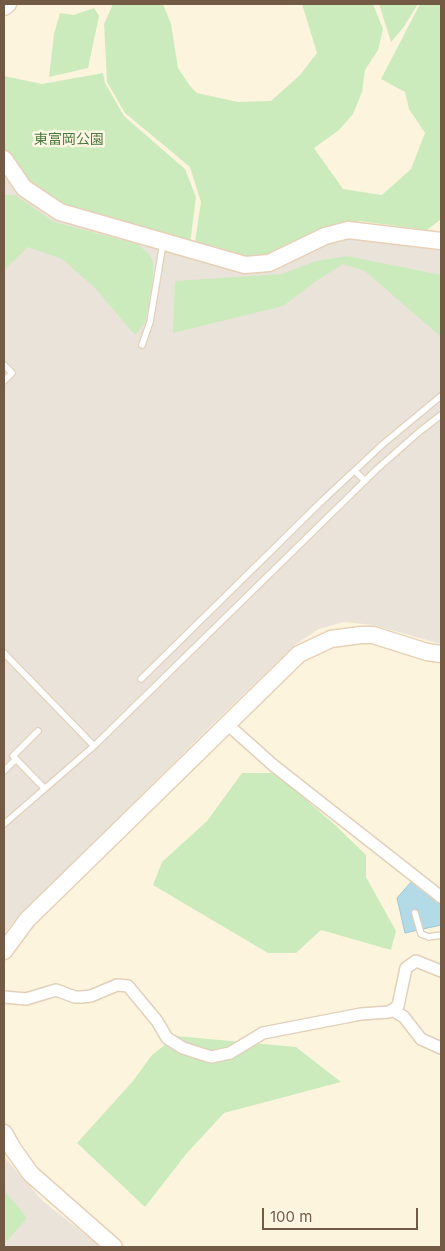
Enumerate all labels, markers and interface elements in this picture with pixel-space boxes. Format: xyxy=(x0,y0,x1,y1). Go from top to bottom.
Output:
park label: 東富岡公園 xyxy=(34,132,104,148)
scale bar xyxy=(265,1198,421,1230)
text: 100 m xyxy=(270,1207,312,1226)

